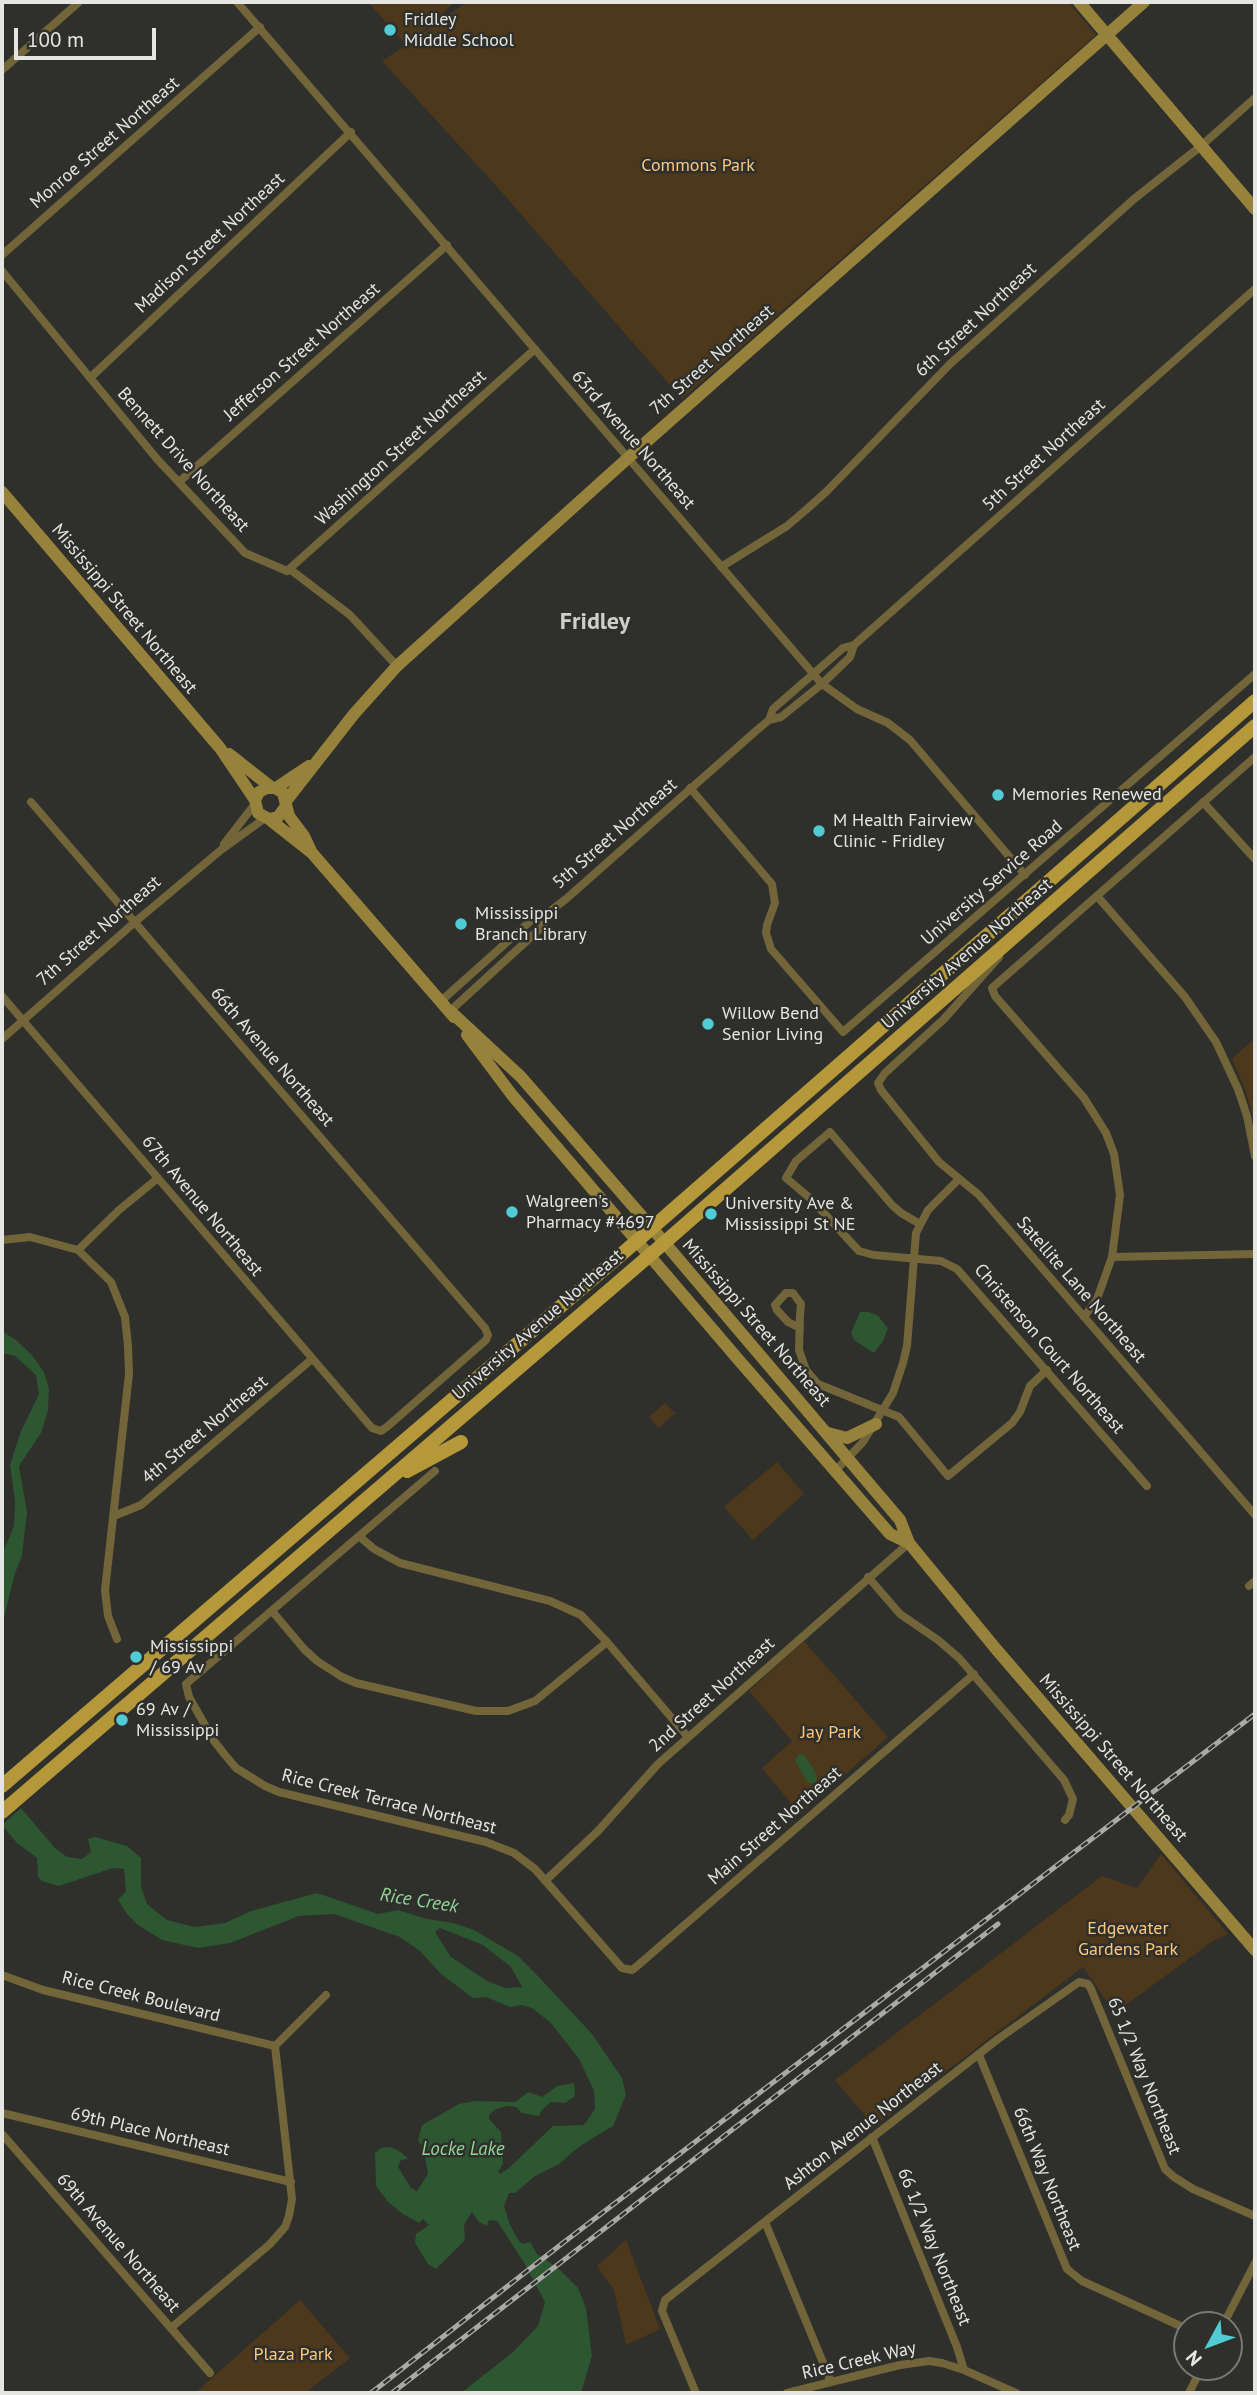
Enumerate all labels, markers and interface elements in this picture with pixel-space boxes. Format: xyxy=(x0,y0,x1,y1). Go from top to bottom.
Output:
place label: Fridley Middle School xyxy=(404,9,514,52)
scale bar xyxy=(18,14,159,58)
marker: Fridley Middle School xyxy=(382,22,398,38)
text: 100 m xyxy=(27,26,84,53)
street label: Monroe Street Northeast xyxy=(26,72,184,214)
park label: Commons Park xyxy=(641,155,755,177)
street label: Madison Street Northeast xyxy=(131,168,289,318)
street label: 6th Street Northeast xyxy=(911,258,1041,382)
street label: Jefferson Street Northeast xyxy=(220,278,384,426)
street label: 7th Street Northeast xyxy=(646,300,778,420)
street label: Washington Street Northeast xyxy=(311,366,491,530)
street label: 63rd Avenue Northeast xyxy=(567,366,699,514)
street label: Bennett Drive Northeast xyxy=(112,383,254,537)
street label: 5th Street Northeast xyxy=(978,394,1110,516)
street label: Mississippi Street Northeast xyxy=(47,520,201,698)
district label: Fridley xyxy=(560,608,630,636)
street label: 5th Street Northeast xyxy=(548,774,682,894)
place label: Memories Renewed xyxy=(1012,784,1162,806)
marker: Memories Renewed xyxy=(990,787,1006,803)
place label: M Health Fairview Clinic - Fridley xyxy=(833,810,973,852)
street label: University Service Road xyxy=(917,816,1067,950)
marker: M Health Fairview Clinic - Fridley xyxy=(811,823,827,839)
street label: 7th Street Northeast xyxy=(33,871,165,991)
street label: University Avenue Northeast xyxy=(877,874,1057,1034)
place label: Mississippi Branch Library xyxy=(475,903,587,946)
marker: Mississippi Branch Library xyxy=(453,916,469,932)
street label: 66th Avenue Northeast xyxy=(206,983,338,1131)
place label: Willow Bend Senior Living xyxy=(722,1003,823,1046)
marker: Willow Bend Senior Living xyxy=(700,1016,716,1032)
street label: 67th Avenue Northeast xyxy=(137,1131,267,1281)
place label: Walgreen's Pharmacy #4697 xyxy=(526,1191,655,1234)
place label: University Ave & Mississippi St NE xyxy=(725,1193,855,1236)
marker: Walgreen's Pharmacy #4697 xyxy=(504,1204,520,1220)
marker: University Ave & Mississippi St NE xyxy=(703,1206,719,1222)
street label: Satellite Lane Northeast xyxy=(1012,1213,1150,1367)
street label: Mississippi Street Northeast xyxy=(677,1235,835,1411)
street label: University Avenue Northeast xyxy=(448,1245,628,1405)
street label: Christenson Court Northeast xyxy=(969,1260,1129,1438)
street label: 4th Street Northeast xyxy=(138,1371,272,1489)
street label: 2nd Street Northeast xyxy=(645,1633,779,1757)
place label: Mississippi / 69 Av xyxy=(150,1636,233,1678)
marker: Mississippi / 69 Av xyxy=(128,1649,144,1665)
street label: Mississippi Street Northeast xyxy=(1034,1670,1192,1846)
place label: 69 Av / Mississippi xyxy=(136,1699,219,1742)
marker: 69 Av / Mississippi xyxy=(114,1712,130,1728)
park label: Jay Park xyxy=(801,1722,861,1744)
street label: Main Street Northeast xyxy=(704,1762,846,1890)
street label: Rice Creek Terrace Northeast xyxy=(279,1765,499,1839)
water label: Rice Creek xyxy=(378,1884,460,1918)
park label: Edgewater Gardens Park xyxy=(1078,1918,1178,1960)
street label: Rice Creek Boulevard xyxy=(60,1967,222,2027)
street label: 65 1/2 Way Northeast xyxy=(1103,1994,1185,2158)
street label: Ashton Avenue Northeast xyxy=(779,2057,947,2195)
street label: 69th Place Northeast xyxy=(68,2103,232,2161)
street label: 66th Way Northeast xyxy=(1008,2104,1086,2254)
water label: Locke Lake xyxy=(422,2139,504,2161)
street label: 66 1/2 Way Northeast xyxy=(893,2165,975,2329)
street label: 69th Avenue Northeast xyxy=(52,2169,184,2317)
north arrow xyxy=(1173,2311,1243,2381)
street label: Rice Creek Way xyxy=(800,2337,918,2385)
park label: Plaza Park xyxy=(253,2344,333,2366)
text: N xyxy=(1181,2346,1207,2371)

